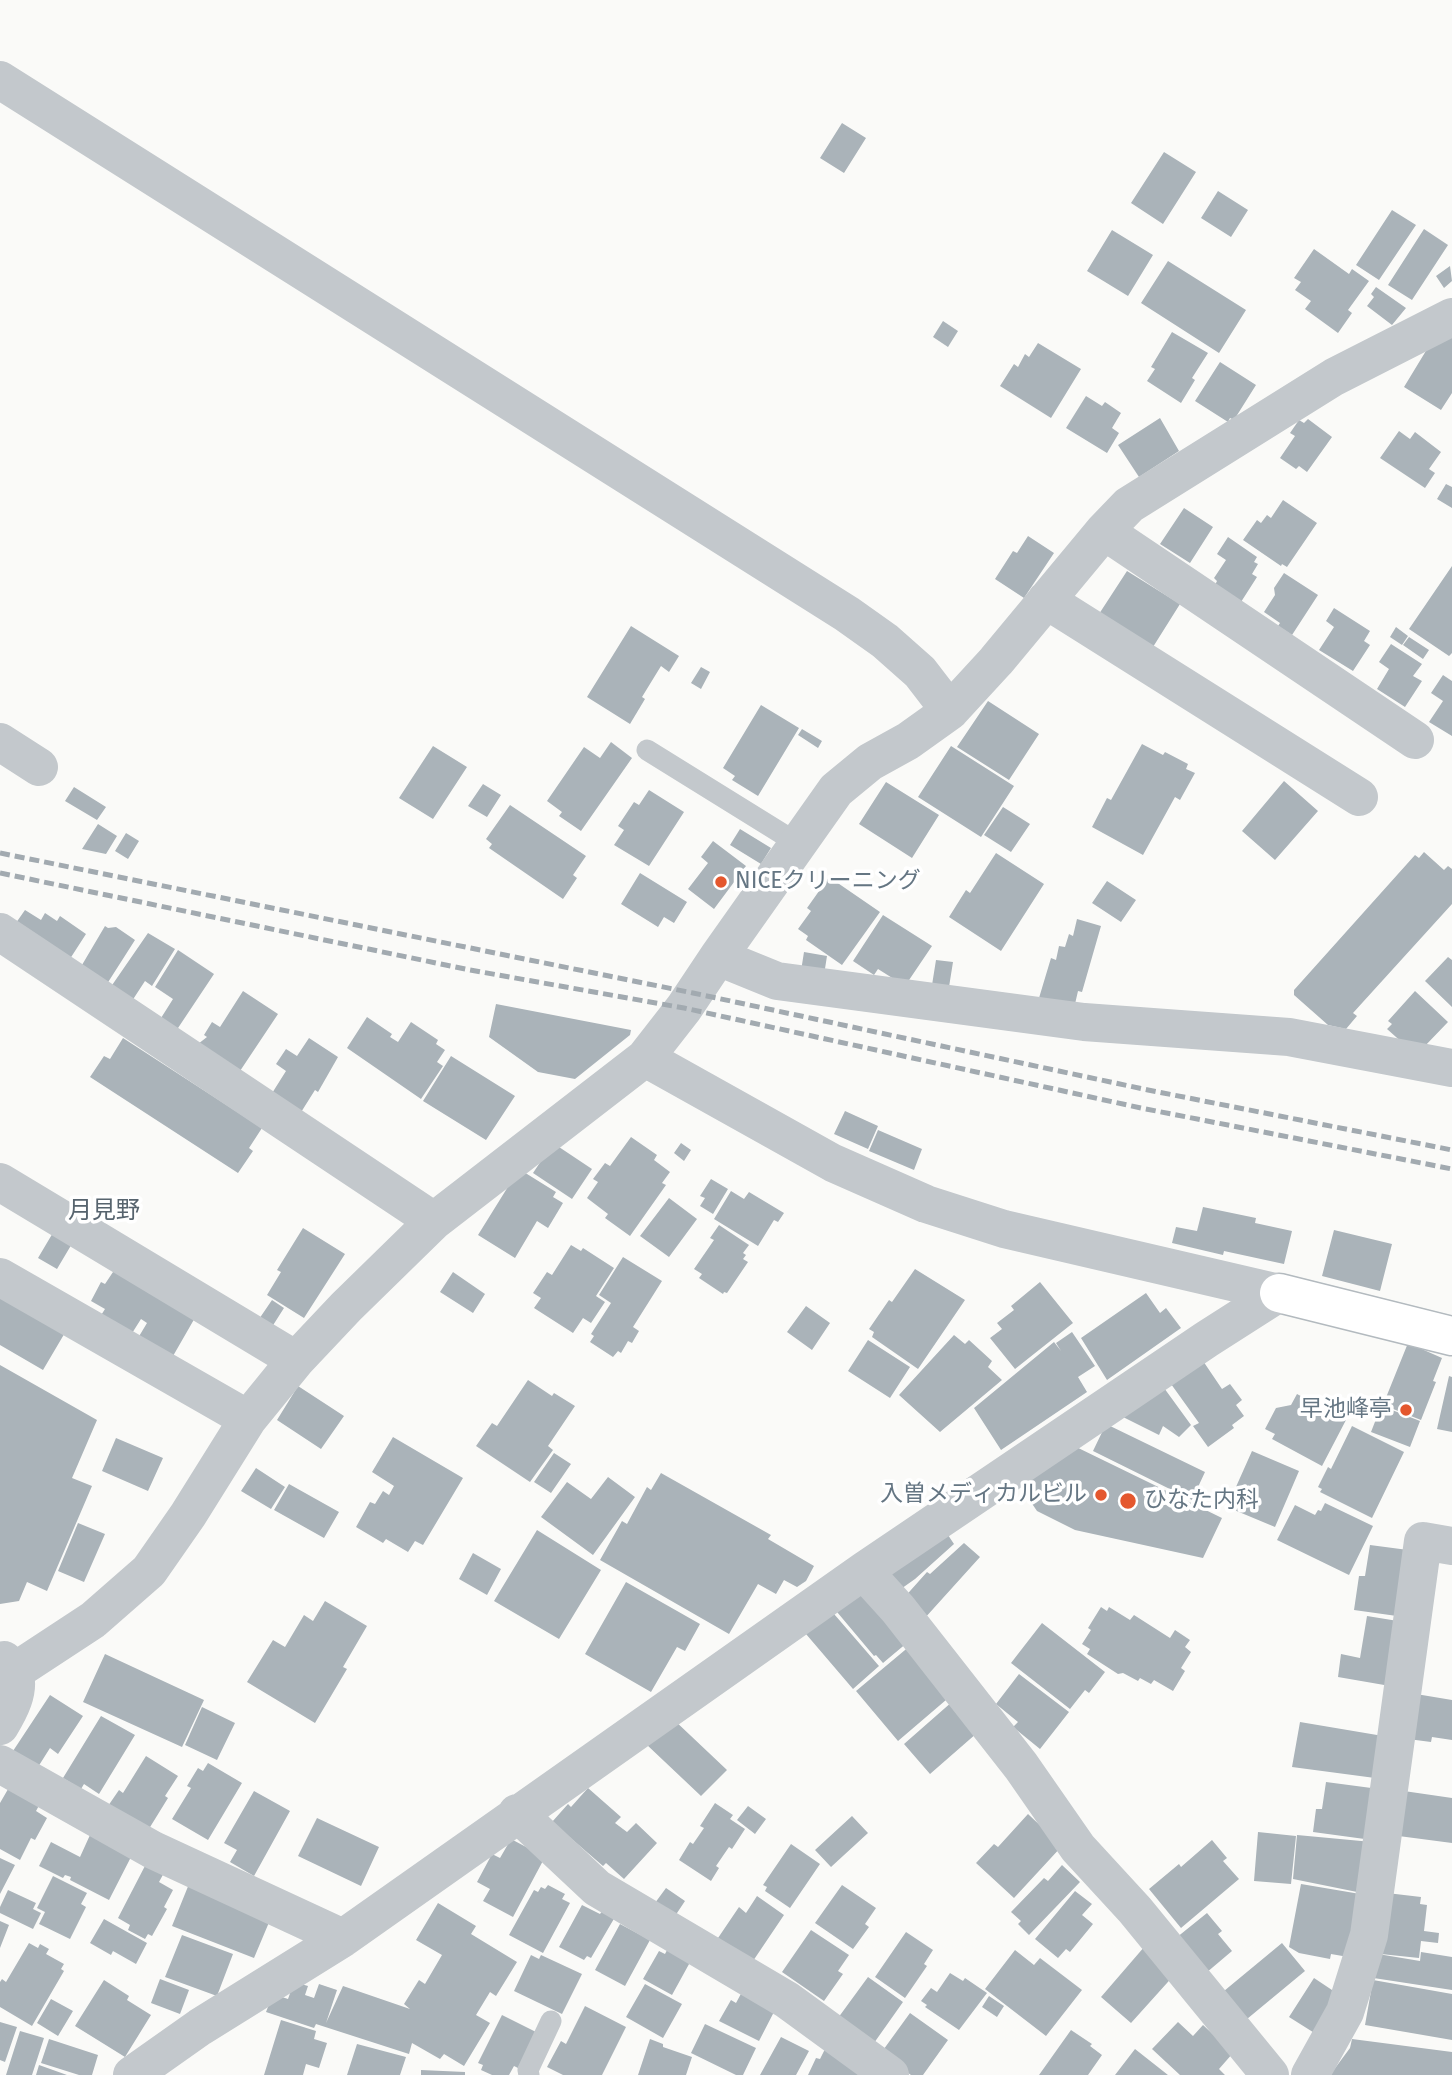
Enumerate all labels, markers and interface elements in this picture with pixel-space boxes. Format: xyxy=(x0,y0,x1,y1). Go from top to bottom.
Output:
place label: NICEクリーニング xyxy=(735,868,921,896)
marker: NICEクリーニング xyxy=(713,874,729,890)
district label: 月見野 xyxy=(68,1197,140,1225)
place label: 早池峰亭 xyxy=(1300,1396,1392,1424)
marker: 早池峰亭 xyxy=(1398,1402,1414,1418)
place label: 入曽メディカルビル xyxy=(880,1481,1087,1509)
marker: 入曽メディカルビル xyxy=(1093,1487,1109,1503)
place label: ひなた内科 xyxy=(1144,1487,1259,1515)
marker: ひなた内科 xyxy=(1118,1491,1138,1511)

